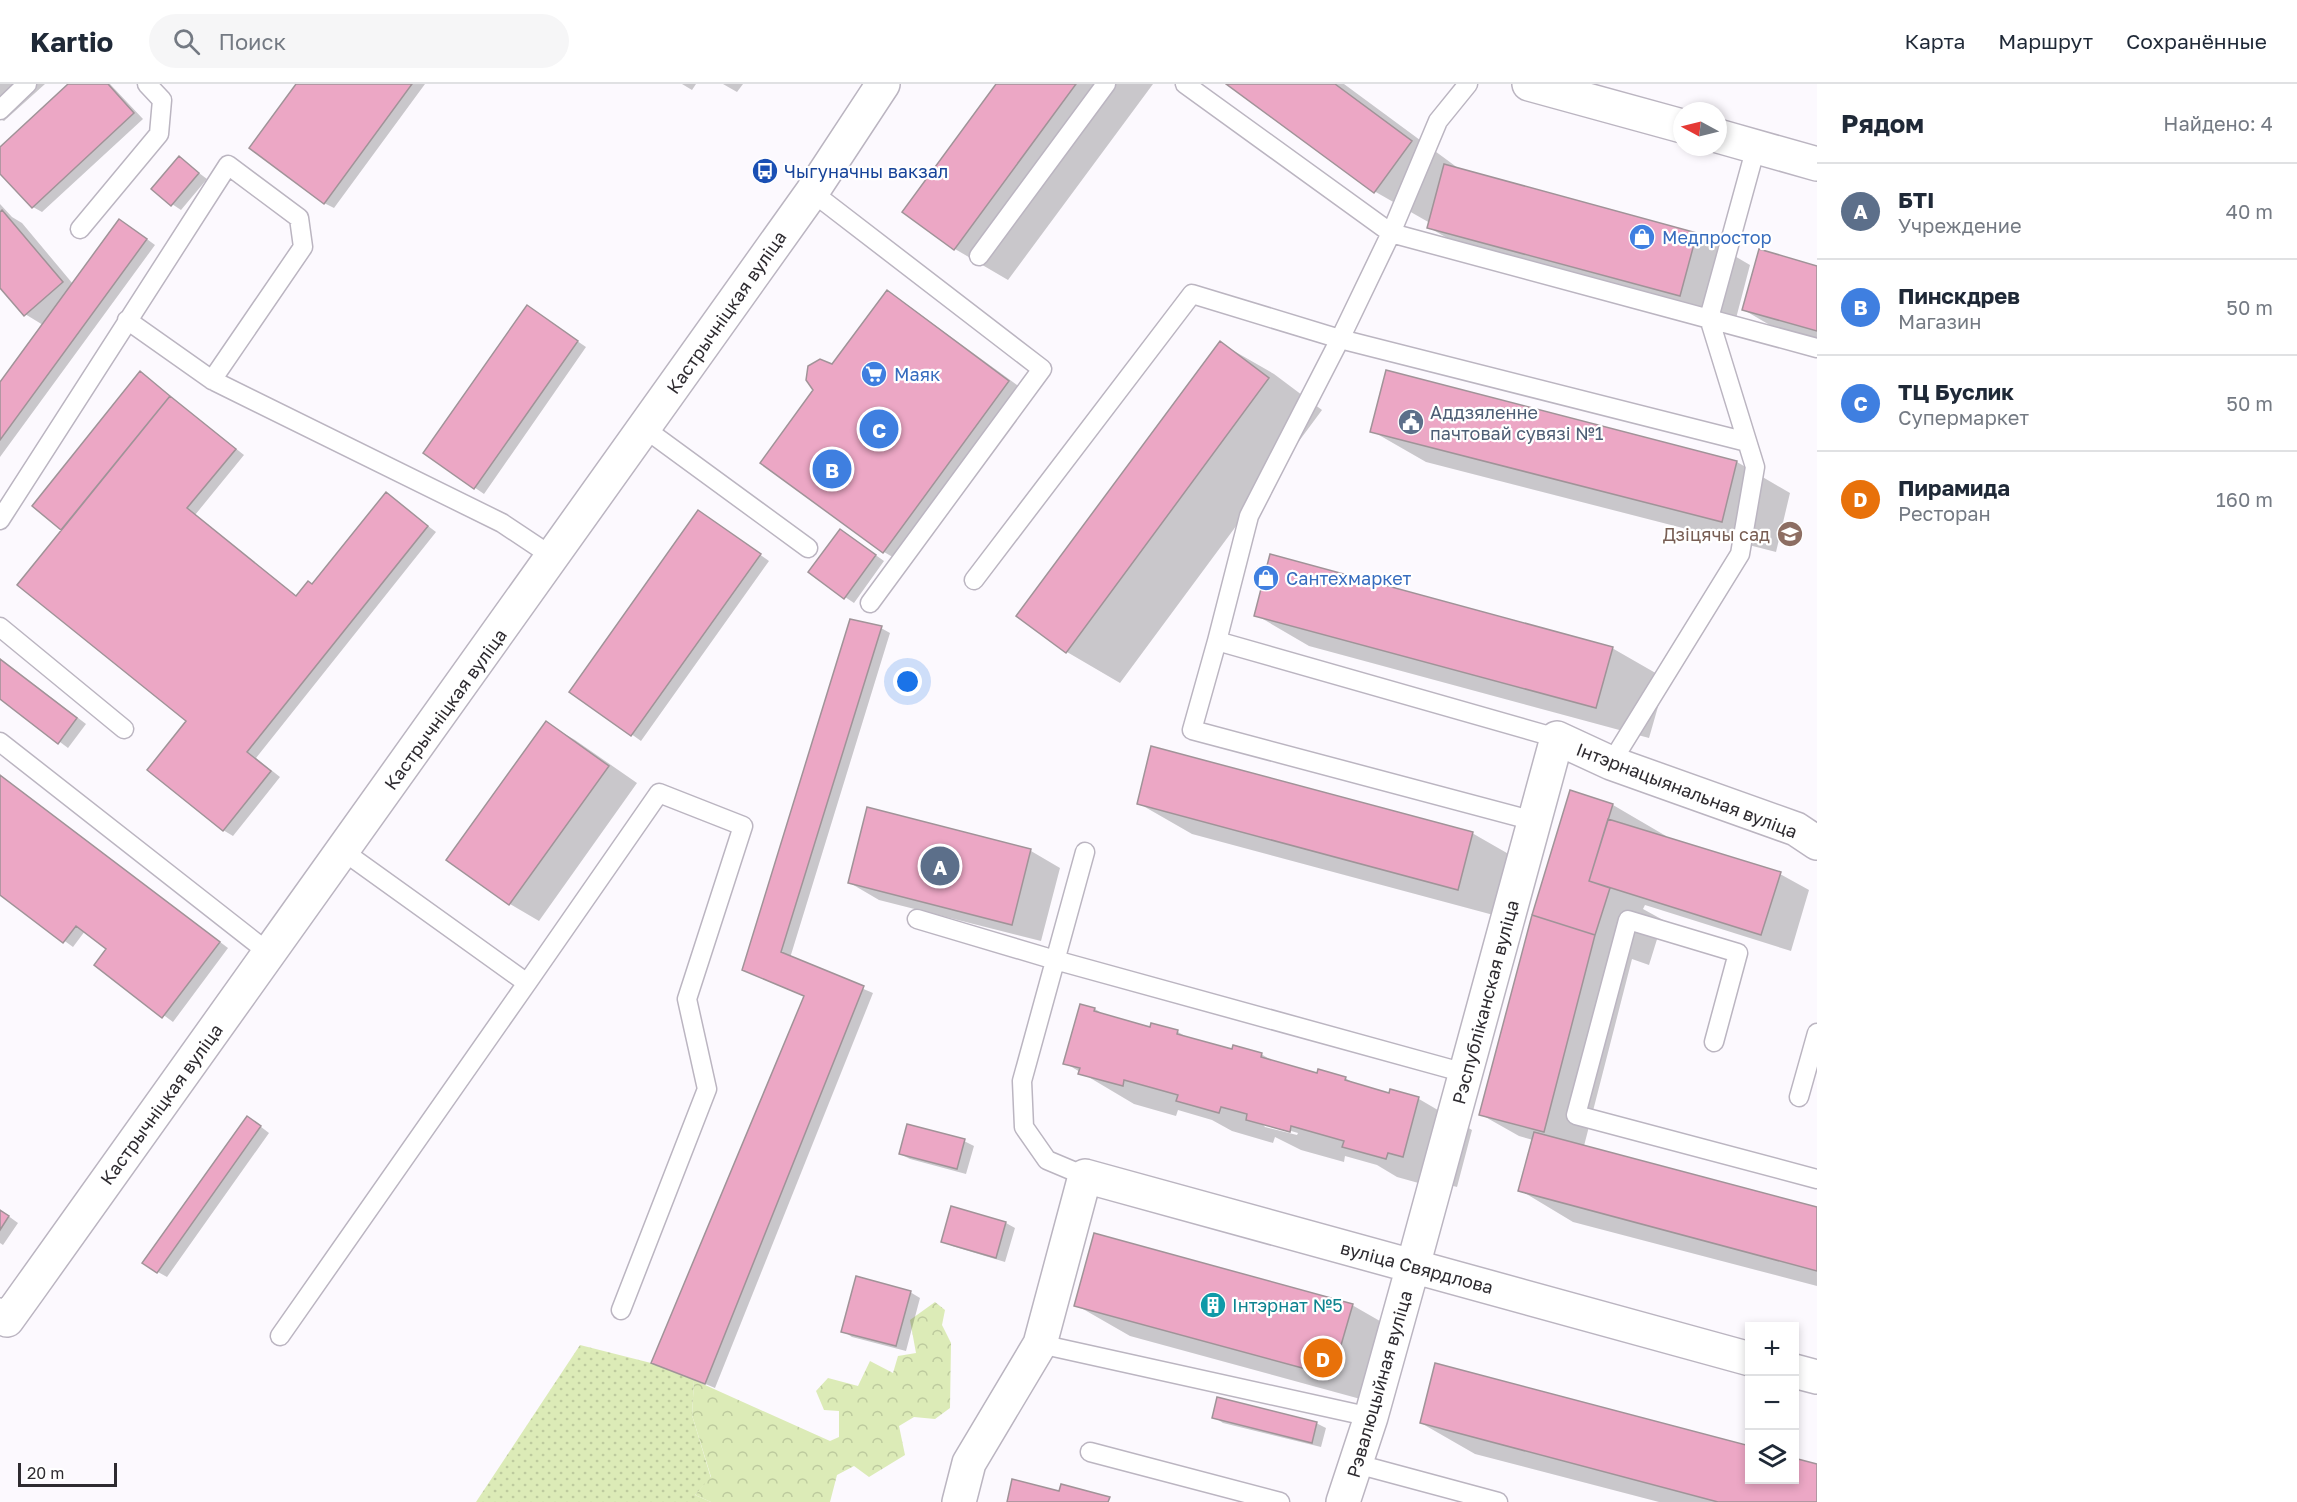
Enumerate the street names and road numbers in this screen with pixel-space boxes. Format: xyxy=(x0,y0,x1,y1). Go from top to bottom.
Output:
street label: Кастрычніцкая вуліца xyxy=(661,226,791,398)
street label: Кастрычніцкая вуліца xyxy=(379,624,511,794)
street label: Інтэрнацыянальная вуліца xyxy=(1573,738,1801,842)
street label: Рэспубліканская вуліца xyxy=(1447,897,1523,1107)
street label: Кастрычніцкая вуліца xyxy=(95,1019,227,1189)
street label: вуліца Свярдлова xyxy=(1338,1236,1496,1298)
street label: Рэвалюцыйная вуліца xyxy=(1342,1288,1416,1480)

